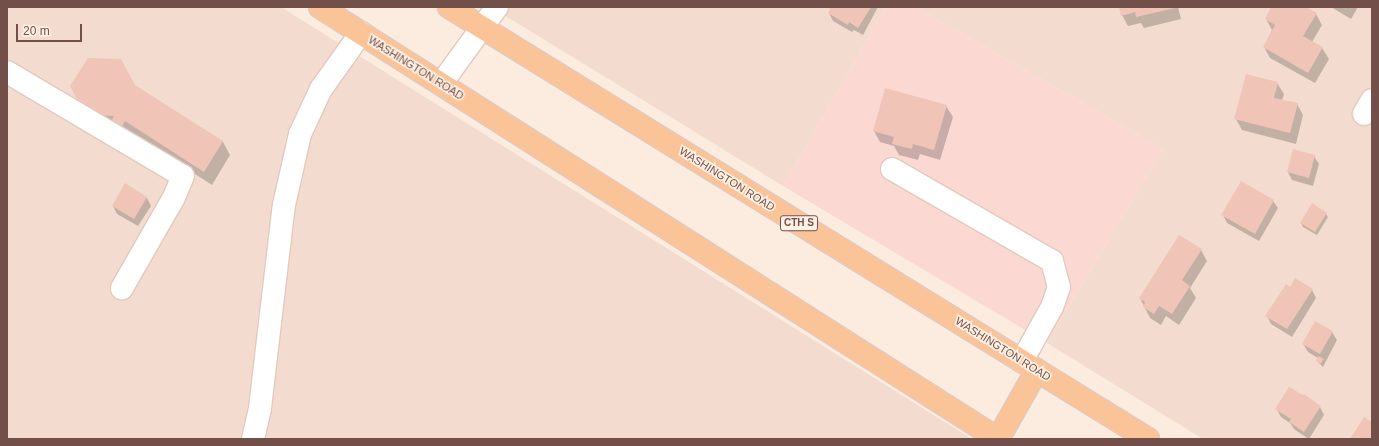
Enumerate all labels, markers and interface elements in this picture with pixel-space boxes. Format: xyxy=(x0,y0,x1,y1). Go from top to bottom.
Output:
scale bar xyxy=(18,16,84,42)
text: 20 m xyxy=(23,24,50,38)
street label: WASHINGTON ROAD xyxy=(366,33,466,103)
street label: WASHINGTON ROAD xyxy=(677,144,777,214)
road number: CTH S xyxy=(780,215,818,231)
street label: WASHINGTON ROAD xyxy=(953,314,1053,384)

